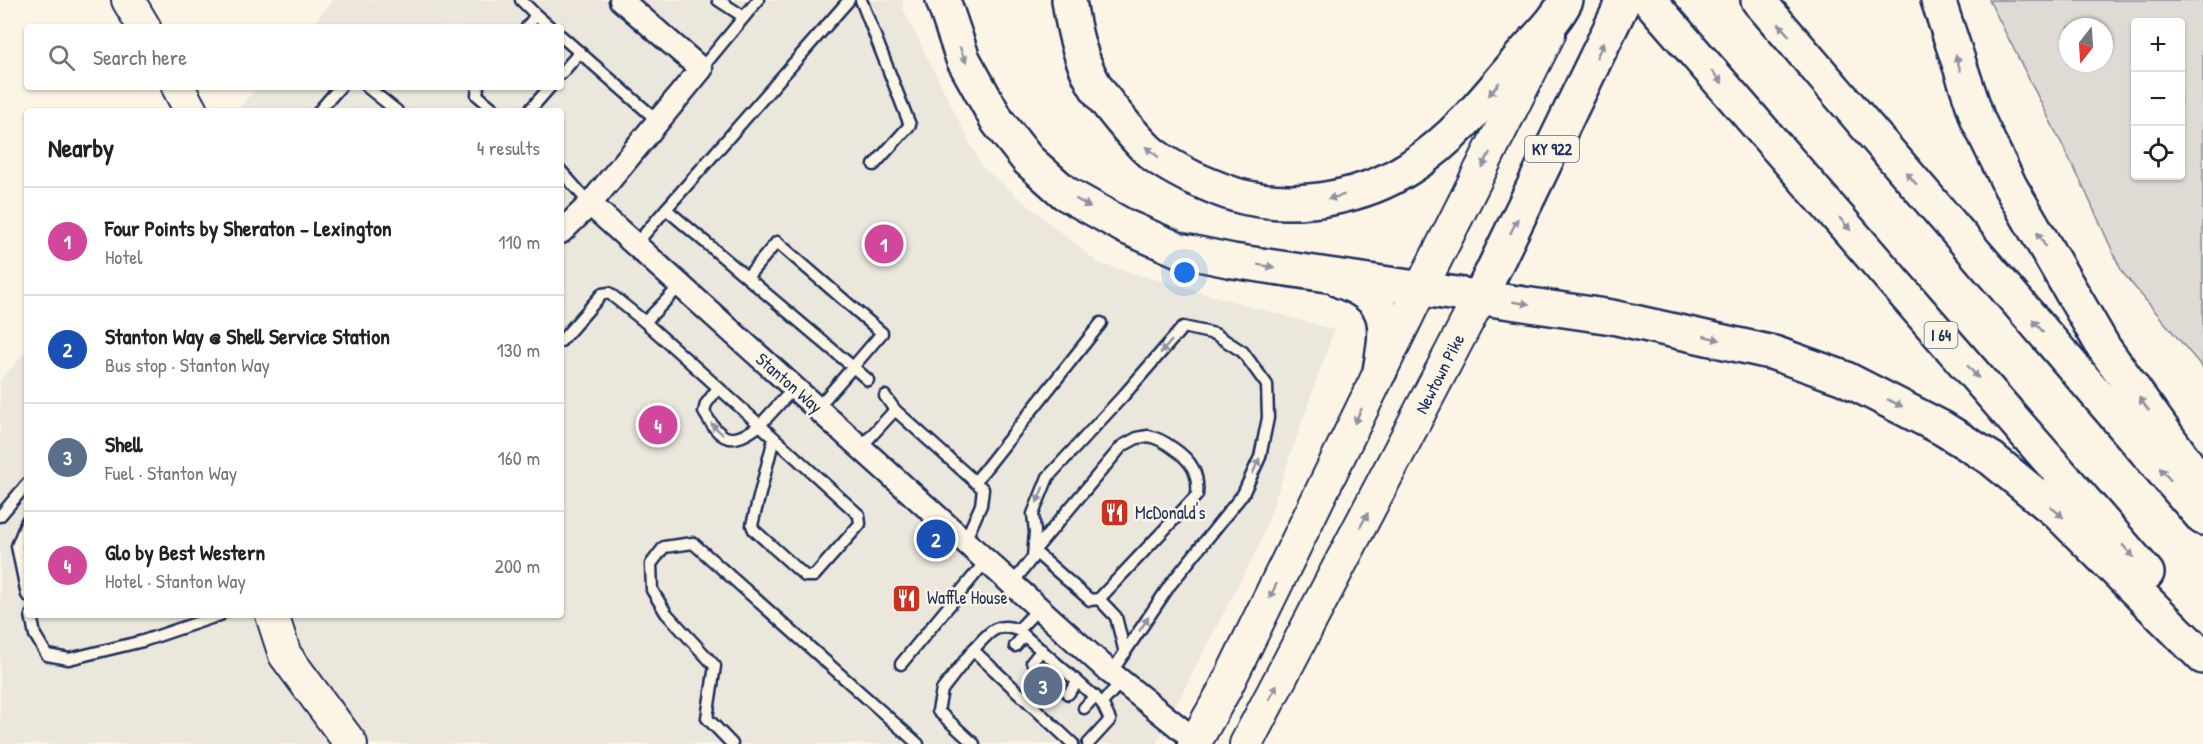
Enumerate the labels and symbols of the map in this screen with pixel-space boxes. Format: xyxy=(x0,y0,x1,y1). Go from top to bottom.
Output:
north arrow xyxy=(2059,18,2113,72)
one-way arrow xyxy=(1777,22,1790,38)
one-way arrow xyxy=(1595,42,1604,59)
one-way arrow xyxy=(959,46,968,64)
one-way arrow xyxy=(1953,54,1962,72)
one-way arrow xyxy=(1710,69,1723,84)
one-way arrow xyxy=(1488,82,1500,97)
road number: KY 922 xyxy=(1525,136,1579,162)
one-way arrow xyxy=(1145,147,1160,159)
one-way arrow xyxy=(1481,151,1491,168)
one-way arrow xyxy=(1905,171,1918,186)
one-way arrow xyxy=(1326,192,1345,202)
one-way arrow xyxy=(1075,198,1092,208)
one-way arrow xyxy=(1510,217,1519,234)
one-way arrow xyxy=(1838,217,1852,232)
pin: 1 xyxy=(864,222,904,266)
one-way arrow xyxy=(2035,231,2046,247)
your location xyxy=(1170,258,1199,287)
one-way arrow xyxy=(1257,261,1276,270)
one-way arrow xyxy=(1511,299,1530,308)
one-way arrow xyxy=(2032,319,2045,334)
road number: I 64 xyxy=(1924,322,1958,348)
street label: Newtown Pike xyxy=(1409,330,1470,418)
one-way arrow xyxy=(1703,334,1722,343)
one-way arrow xyxy=(1160,339,1173,354)
street label: Stanton Way xyxy=(751,347,828,419)
one-way arrow xyxy=(1966,364,1979,380)
one-way arrow xyxy=(2138,397,2150,413)
one-way arrow xyxy=(1887,398,1904,408)
pin: 4 xyxy=(638,402,678,448)
one-way arrow xyxy=(1354,407,1363,424)
one-way arrow xyxy=(710,422,724,436)
one-way arrow xyxy=(1251,457,1260,474)
one-way arrow xyxy=(2159,467,2172,482)
one-way arrow xyxy=(1035,486,1044,504)
restaurant icon: McDonald's xyxy=(1098,497,1130,529)
place label: McDonald's xyxy=(1135,500,1205,525)
one-way arrow xyxy=(2049,505,2064,519)
one-way arrow xyxy=(1359,511,1369,528)
pin: 2 xyxy=(916,516,956,562)
one-way arrow xyxy=(2121,543,2134,558)
restaurant icon: Waffle House xyxy=(890,582,922,614)
one-way arrow xyxy=(1268,582,1278,600)
place label: Waffle House xyxy=(927,585,1008,610)
one-way arrow xyxy=(1138,617,1150,633)
pin: 3 xyxy=(1024,664,1062,708)
one-way arrow xyxy=(1268,684,1278,701)

